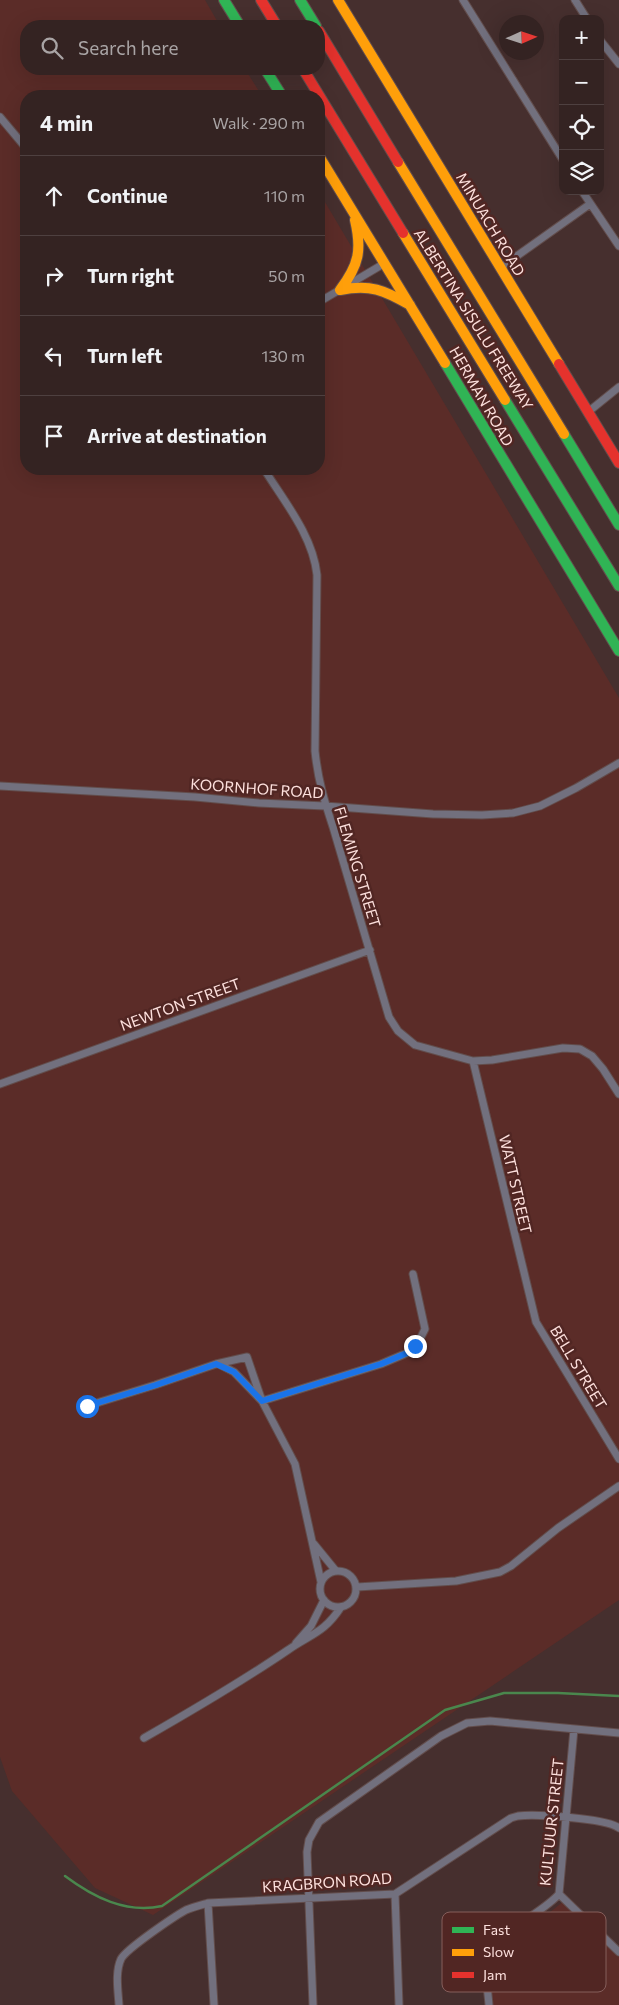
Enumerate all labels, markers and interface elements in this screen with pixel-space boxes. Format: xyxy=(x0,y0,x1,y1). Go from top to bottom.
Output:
north arrow xyxy=(499,15,544,60)
map controls xyxy=(559,15,604,195)
button: + xyxy=(559,15,604,60)
search box xyxy=(20,20,325,75)
icon: search xyxy=(38,34,66,62)
text: Search here xyxy=(78,36,178,59)
button: − xyxy=(559,60,604,105)
button: locate xyxy=(559,105,604,150)
text: 4 min xyxy=(40,110,93,135)
text: Walk · 290 m xyxy=(213,113,305,132)
button: layers xyxy=(559,150,604,195)
street label: MINUACH ROAD xyxy=(453,169,529,279)
icon: ahead xyxy=(40,182,68,210)
text: Continue xyxy=(87,184,167,207)
text: 110 m xyxy=(264,186,305,205)
street label: ALBERTINA SISULU FREEWAY xyxy=(411,225,537,413)
icon: right xyxy=(40,262,68,290)
text: Turn right xyxy=(87,264,174,287)
text: 50 m xyxy=(268,266,305,285)
icon: left xyxy=(40,342,68,370)
street label: HERMAN ROAD xyxy=(446,343,518,449)
text: Turn left xyxy=(87,344,162,367)
text: 130 m xyxy=(262,346,305,365)
icon: arrive xyxy=(40,422,68,450)
text: Arrive at destination xyxy=(87,424,267,447)
street label: KOORNHOF ROAD xyxy=(190,774,324,802)
street label: FLEMING STREET xyxy=(331,804,385,930)
street label: NEWTON STREET xyxy=(117,974,243,1034)
street label: WATT STREET xyxy=(496,1133,536,1236)
street label: BELL STREET xyxy=(547,1322,611,1412)
route end xyxy=(404,1335,427,1358)
route start xyxy=(76,1395,99,1418)
street label: KULTUUR STREET xyxy=(535,1757,567,1887)
street label: KRAGBRON ROAD xyxy=(262,1868,392,1896)
legend xyxy=(442,1912,606,1992)
text: Fast xyxy=(483,1921,510,1938)
text: Slow xyxy=(483,1943,514,1960)
text: Jam xyxy=(483,1966,507,1983)

